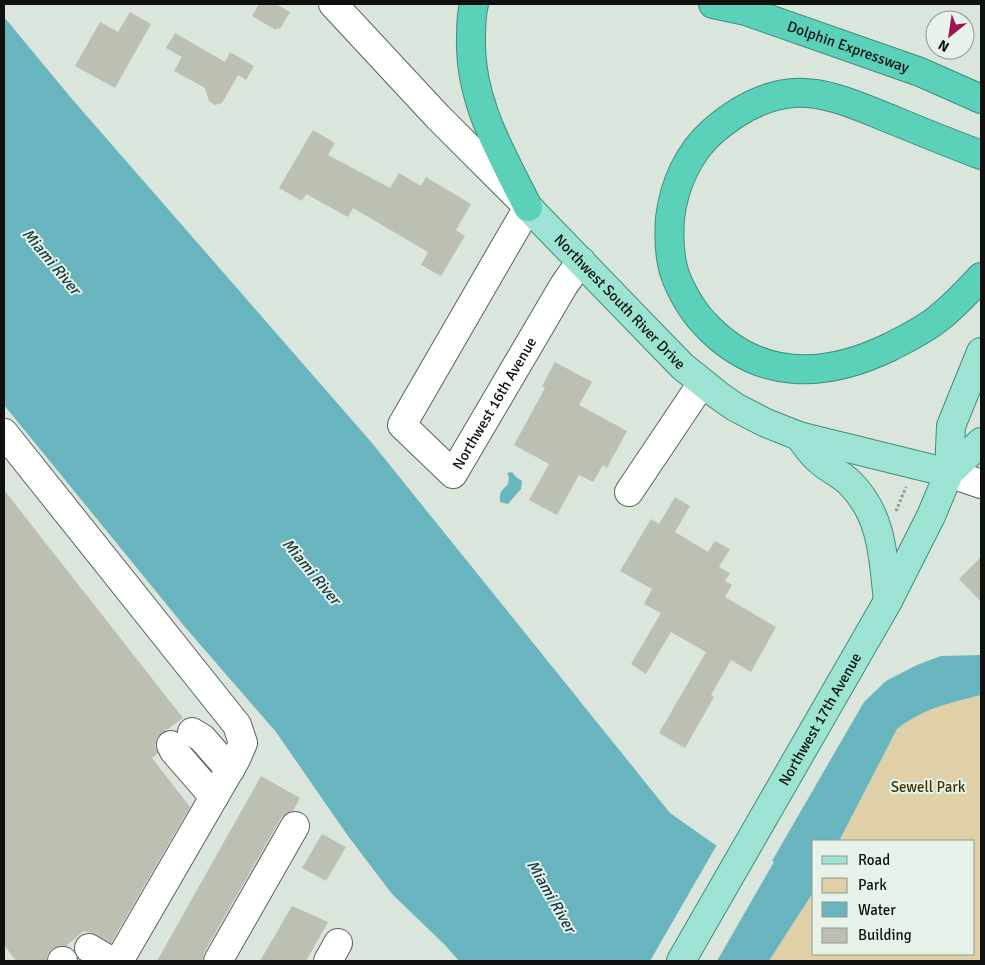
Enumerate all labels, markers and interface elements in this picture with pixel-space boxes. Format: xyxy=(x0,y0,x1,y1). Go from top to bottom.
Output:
north arrow xyxy=(925,10,975,60)
street label: Dolphin Expressway xyxy=(785,17,912,76)
text: N xyxy=(935,36,952,56)
water label: Miami River xyxy=(18,224,86,301)
street label: Northwest South River Drive xyxy=(550,231,689,373)
street label: Northwest 16th Avenue xyxy=(449,334,540,473)
water label: Miami River xyxy=(278,534,346,611)
street label: Northwest 17th Avenue xyxy=(775,650,865,789)
park label: Sewell Park xyxy=(891,778,966,796)
legend xyxy=(812,840,975,955)
text: Road xyxy=(858,851,890,869)
water label: Miami River xyxy=(522,857,581,938)
text: Park xyxy=(858,876,887,894)
text: Water xyxy=(858,901,896,919)
text: Building xyxy=(858,926,912,944)

